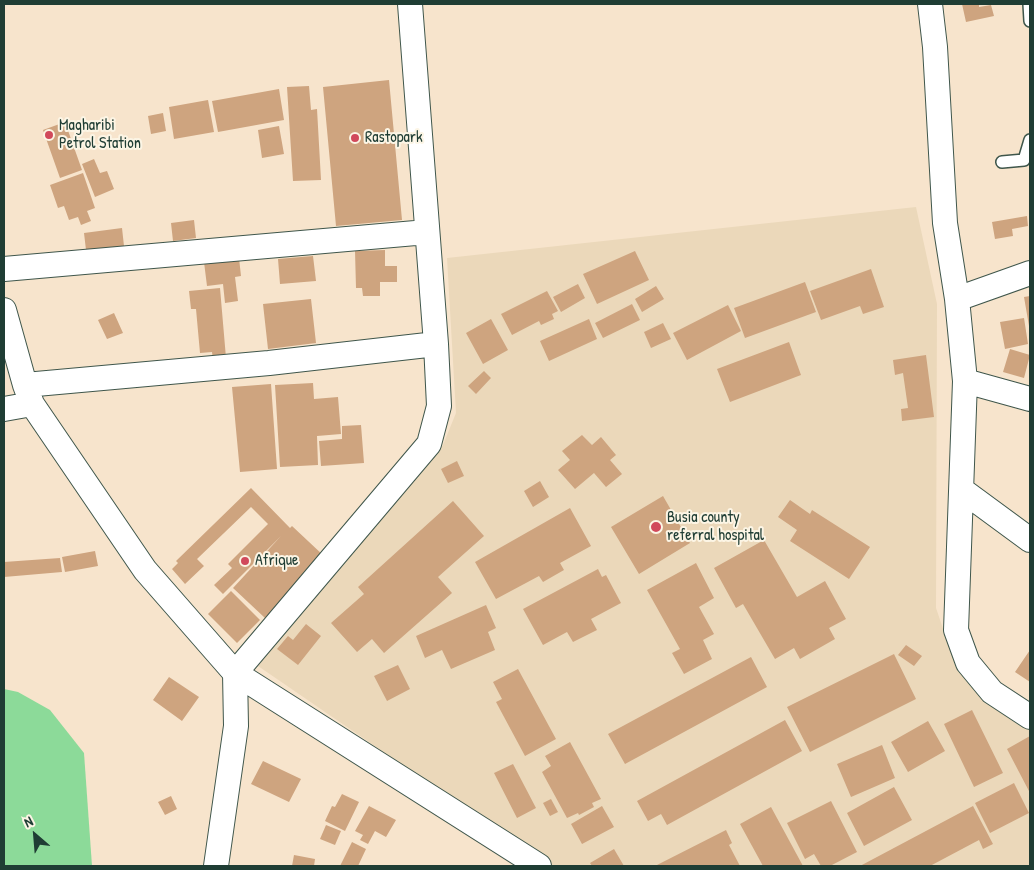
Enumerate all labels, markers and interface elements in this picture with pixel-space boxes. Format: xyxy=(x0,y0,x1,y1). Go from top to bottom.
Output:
place label: Magharibi Petrol Station xyxy=(59,116,141,154)
place label: Rastopark xyxy=(365,128,423,148)
marker: Magharibi Petrol Station xyxy=(43,129,55,141)
marker: Rastopark xyxy=(349,132,361,144)
place label: Busia county referral hospital xyxy=(667,508,764,546)
marker: Busia county referral hospital xyxy=(649,520,663,534)
place label: Afrique xyxy=(255,551,298,571)
marker: Afrique xyxy=(239,555,251,567)
north arrow xyxy=(10,810,60,860)
text: N xyxy=(20,811,36,831)

